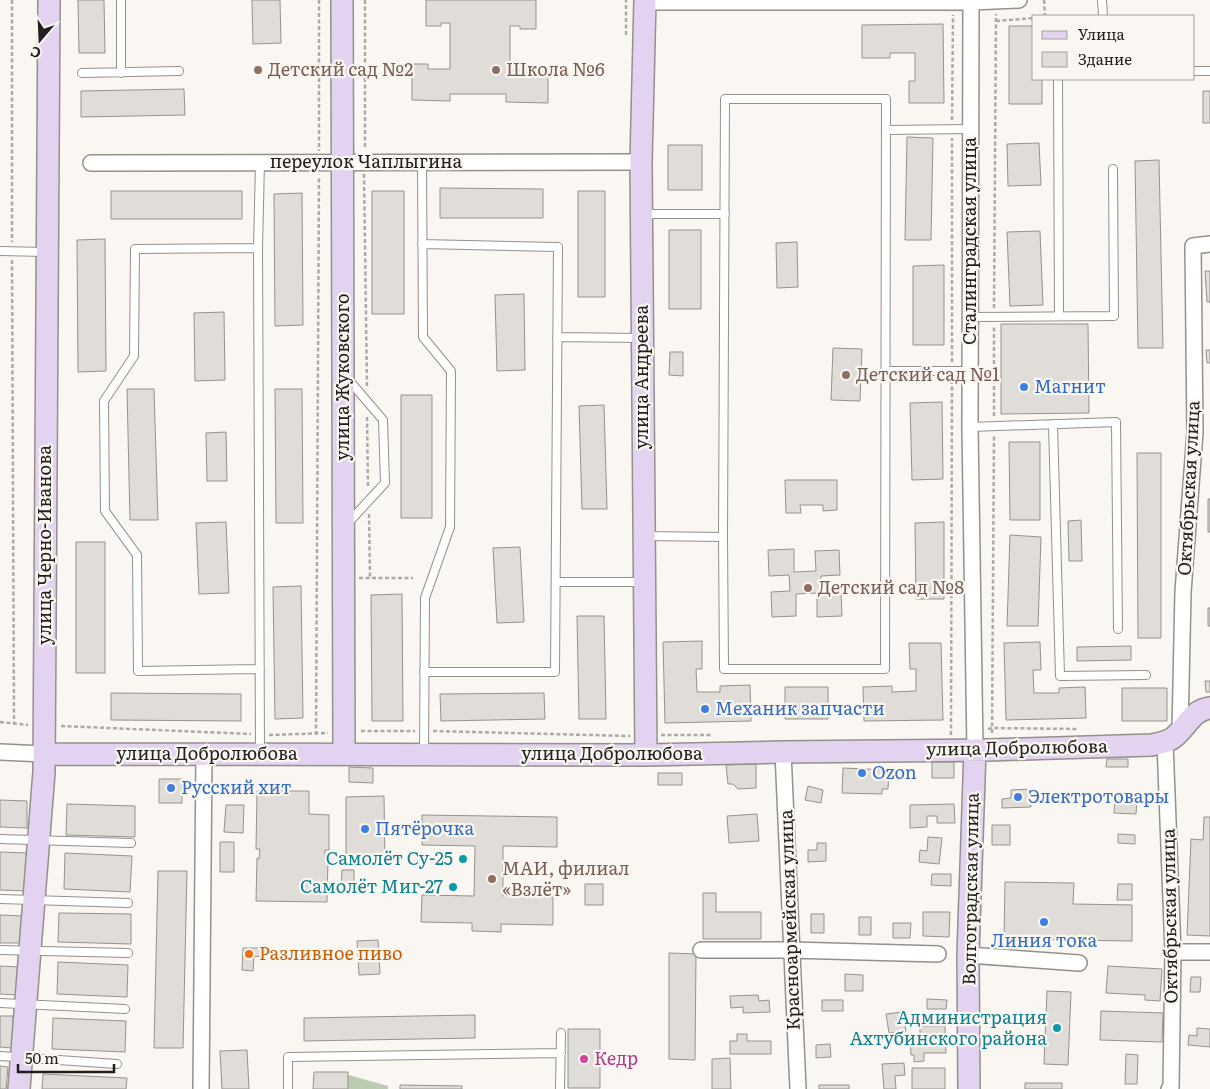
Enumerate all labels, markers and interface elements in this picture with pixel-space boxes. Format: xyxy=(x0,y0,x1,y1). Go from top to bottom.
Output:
north arrow xyxy=(15,15,65,65)
legend xyxy=(1032,15,1195,80)
text: Улица xyxy=(1078,22,1126,45)
text: С xyxy=(27,42,43,64)
text: Здание xyxy=(1078,47,1132,70)
place label: Детский сад №2 xyxy=(268,55,413,82)
place label: Школа №6 xyxy=(506,55,605,82)
marker: Детский сад №2 xyxy=(252,64,264,76)
marker: Школа №6 xyxy=(490,64,502,76)
street label: Сталинградская улица xyxy=(955,137,982,345)
street label: переулок Чаплыгина xyxy=(270,147,463,174)
street label: улица Жуковского xyxy=(328,293,355,461)
street label: улица Андреева xyxy=(627,304,654,449)
place label: Детский сад №1 xyxy=(856,360,999,387)
marker: Детский сад №1 xyxy=(840,369,852,381)
place label: Магнит xyxy=(1034,372,1106,399)
marker: Магнит xyxy=(1018,381,1030,393)
street label: Октябрьская улица xyxy=(1169,399,1206,576)
street label: улица Черно-Иванова xyxy=(30,445,57,645)
place label: Детский сад №8 xyxy=(818,573,964,600)
marker: Детский сад №8 xyxy=(802,582,814,594)
place label: Механик запчасти xyxy=(715,694,885,721)
marker: Механик запчасти xyxy=(699,703,711,715)
street label: улица Добролюбова xyxy=(926,731,1108,762)
street label: улица Добролюбова xyxy=(116,739,298,766)
street label: улица Добролюбова xyxy=(521,739,703,766)
place label: Ozon xyxy=(872,758,917,785)
marker: Ozon xyxy=(856,767,868,779)
place label: Русский хит xyxy=(181,773,291,800)
marker: Русский хит xyxy=(165,782,177,794)
place label: Электротовары xyxy=(1028,782,1169,809)
marker: Электротовары xyxy=(1012,791,1024,803)
street label: Волгоградская улица xyxy=(954,792,985,986)
street label: Красноармейская улица xyxy=(771,809,806,1031)
place label: Пятёрочка xyxy=(375,814,474,841)
marker: Пятёрочка xyxy=(359,823,371,835)
street label: Октябрьская улица xyxy=(1153,828,1184,1004)
place label: Самолёт Су-25 xyxy=(326,844,453,871)
marker: Самолёт Су-25 xyxy=(457,853,469,865)
place label: МАИ, филиал «Взлёт» xyxy=(502,854,630,902)
place label: Самолёт Миг-27 xyxy=(300,872,443,899)
marker: МАИ, филиал «Взлёт» xyxy=(486,873,498,885)
marker: Самолёт Миг-27 xyxy=(447,881,459,893)
marker: Линия тока xyxy=(1038,916,1050,928)
place label: Линия тока xyxy=(991,926,1098,953)
place label: Разливное пиво xyxy=(259,939,403,966)
marker: Разливное пиво xyxy=(243,948,255,960)
place label: Администрация Ахтубинского района xyxy=(850,1003,1047,1051)
marker: Администрация Ахтубинского района xyxy=(1051,1022,1063,1034)
scale bar xyxy=(18,1042,114,1074)
place label: Кедр xyxy=(594,1044,638,1071)
text: 50 m xyxy=(25,1046,59,1069)
marker: Кедр xyxy=(578,1053,590,1065)

